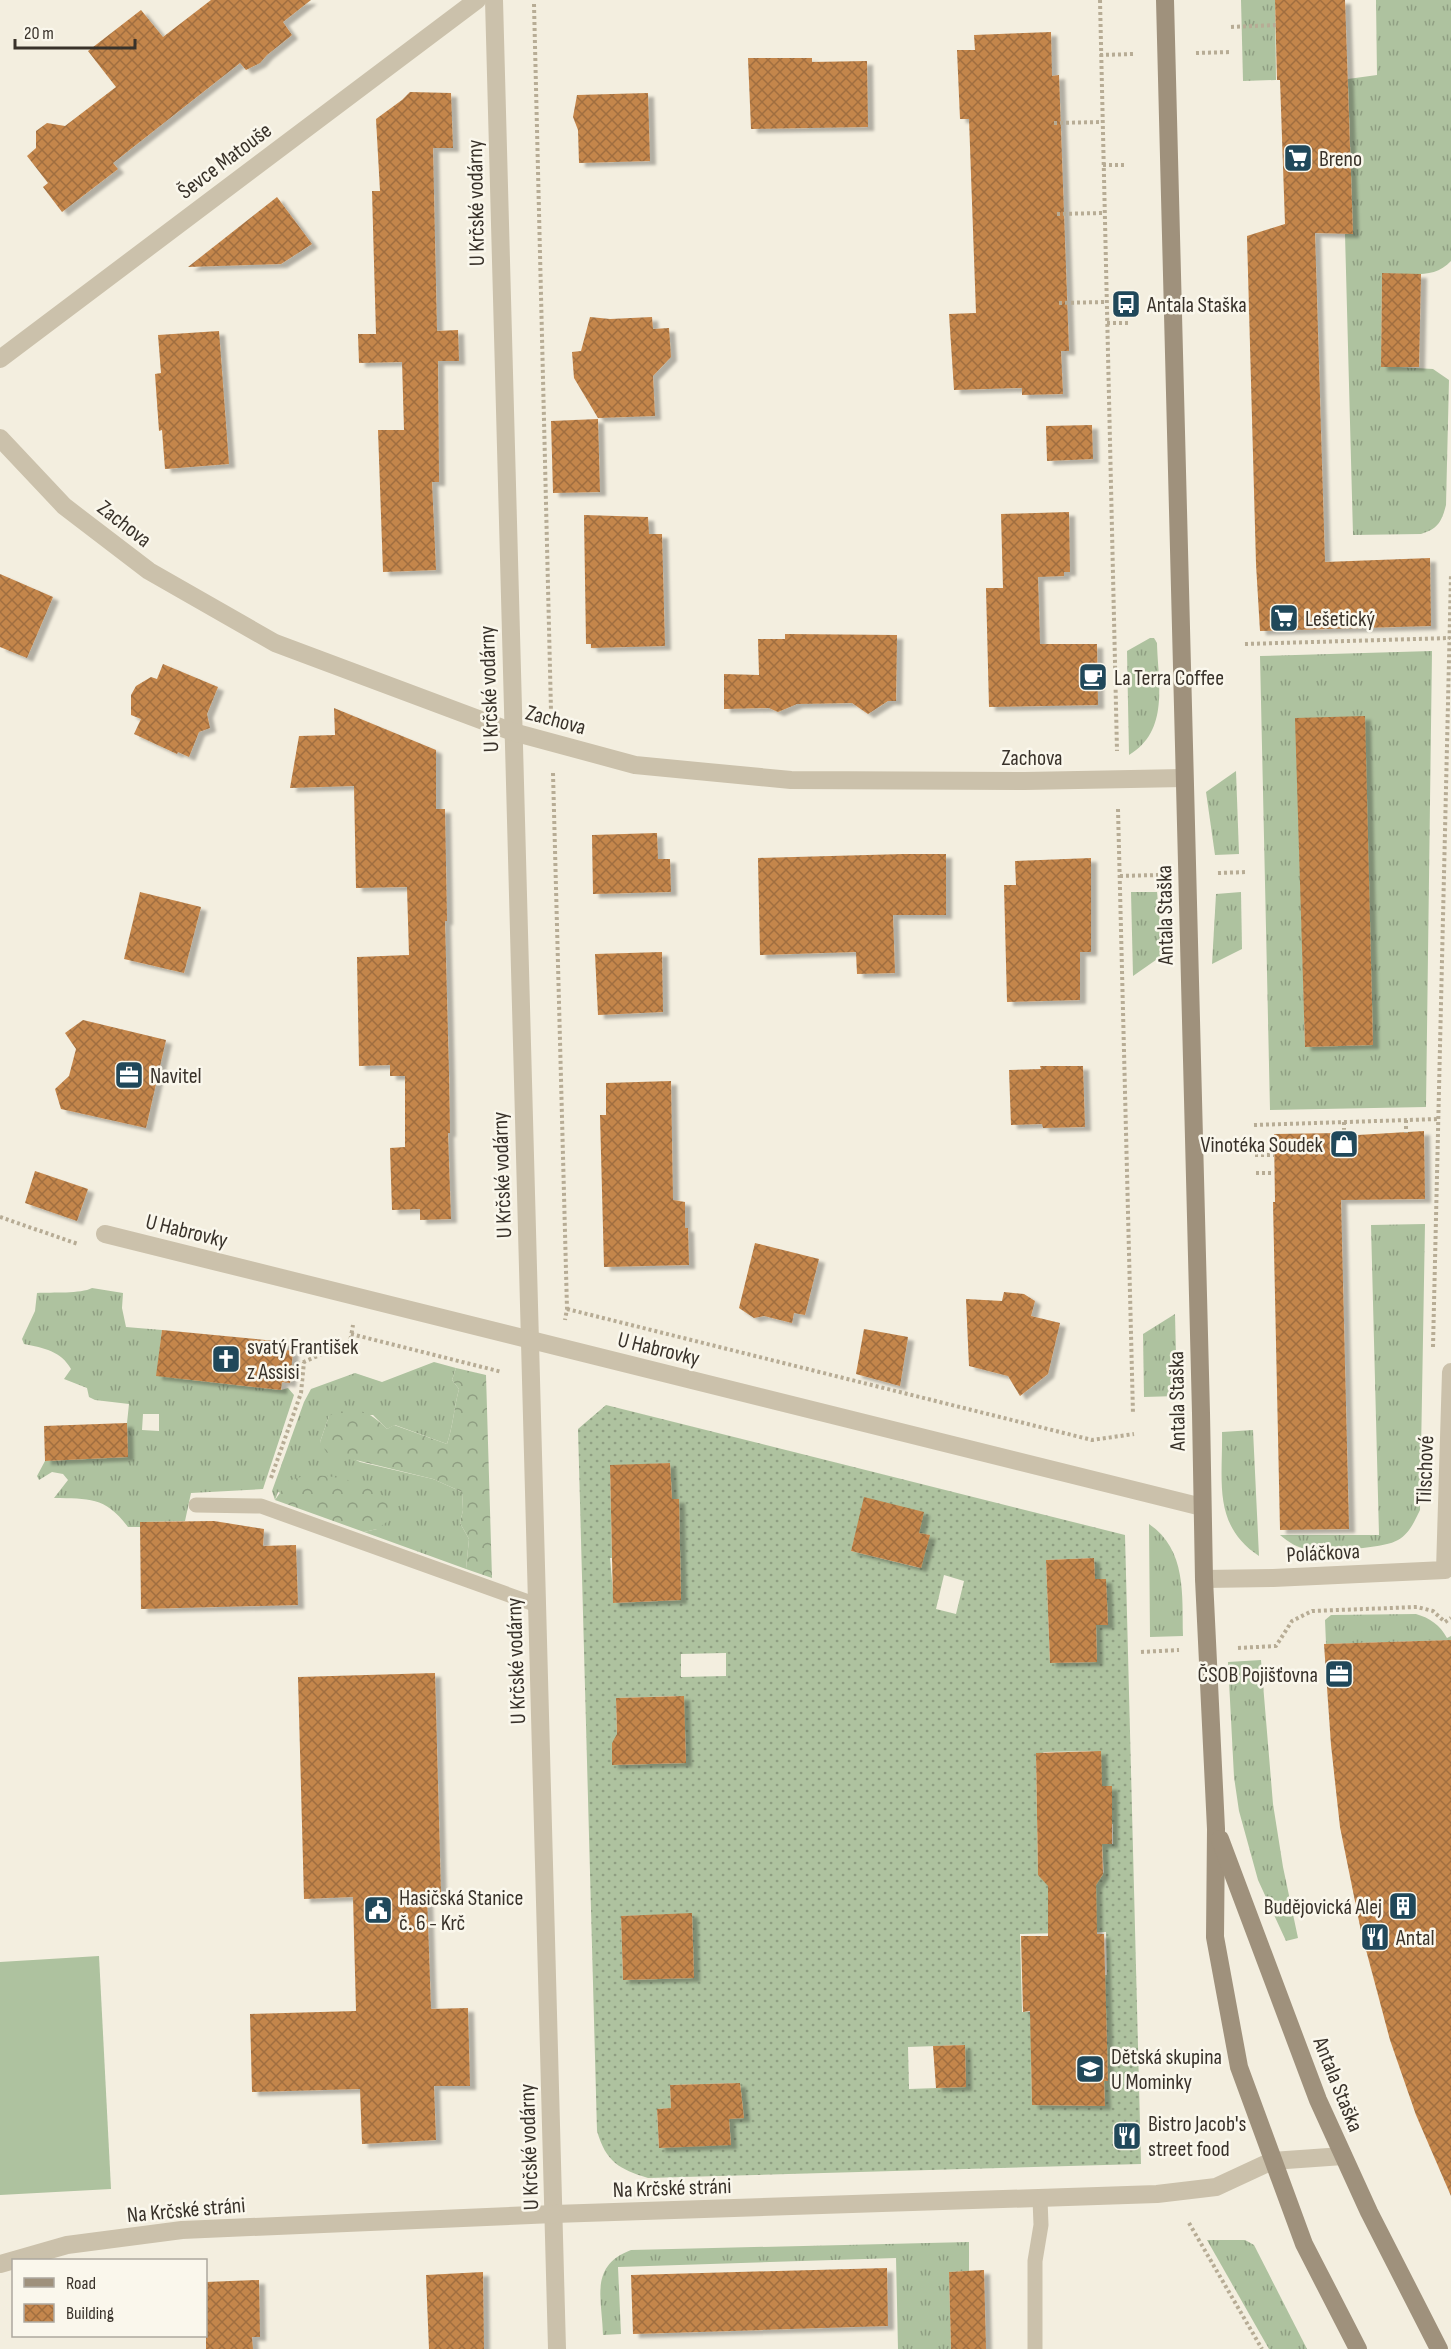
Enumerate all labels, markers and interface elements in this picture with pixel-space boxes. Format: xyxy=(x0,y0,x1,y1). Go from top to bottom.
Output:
scale bar xyxy=(15,12,135,50)
text: 20 m xyxy=(24,23,54,44)
street label: Ševce Matouše xyxy=(173,117,277,205)
street label: U Krčské vodárny xyxy=(462,139,491,266)
supermarket icon: Breno xyxy=(1282,142,1314,174)
place label: Breno xyxy=(1319,146,1362,173)
bus stop icon: Antala Staška xyxy=(1110,288,1142,320)
place label: Antala Staška xyxy=(1146,292,1247,319)
street label: Zachova xyxy=(92,495,156,554)
supermarket icon: Lešetický xyxy=(1268,602,1300,634)
place label: Lešetický xyxy=(1305,606,1375,633)
street label: U Krčské vodárny xyxy=(474,625,505,753)
cafe icon: La Terra Coffee xyxy=(1077,661,1109,693)
place label: La Terra Coffee xyxy=(1114,665,1224,692)
street label: Zachova xyxy=(523,699,589,741)
street label: Zachova xyxy=(1001,745,1063,772)
street label: Antala Staška xyxy=(1151,865,1180,966)
office icon: Navitel xyxy=(113,1059,145,1091)
place label: Navitel xyxy=(150,1063,202,1090)
street label: U Krčské vodárny xyxy=(487,1111,518,1239)
shop icon: Vinotéka Soudek xyxy=(1328,1128,1360,1160)
place label: Vinotéka Soudek xyxy=(1201,1132,1324,1159)
street label: U Habrovky xyxy=(143,1208,231,1255)
street label: U Habrovky xyxy=(615,1326,703,1373)
place label: svatý František z Assisi xyxy=(247,1334,359,1386)
church icon: svatý František z Assisi xyxy=(210,1343,242,1375)
street label: Antala Staška xyxy=(1163,1351,1192,1452)
street label: Tilschové xyxy=(1411,1435,1440,1505)
street label: Poláčkova xyxy=(1286,1538,1360,1569)
street label: U Krčské vodárny xyxy=(501,1597,532,1725)
office icon: ČSOB Pojišťovna xyxy=(1323,1658,1355,1690)
place label: ČSOB Pojišťovna xyxy=(1198,1662,1318,1689)
place label: Hasičská Stanice č. 6 - Krč xyxy=(399,1885,523,1937)
building icon: Budějovická Alej xyxy=(1387,1890,1419,1922)
public building icon: Hasičská Stanice č. 6 - Krč xyxy=(362,1894,394,1926)
place label: Budějovická Alej xyxy=(1264,1894,1382,1921)
restaurant icon: Antal xyxy=(1359,1921,1391,1953)
place label: Antal xyxy=(1395,1925,1435,1952)
street label: Antala Staška xyxy=(1306,2032,1369,2136)
place label: Dětská skupina U Mominky xyxy=(1111,2044,1222,2096)
school or university icon: Dětská skupina U Mominky xyxy=(1074,2053,1106,2085)
street label: U Krčské vodárny xyxy=(514,2083,545,2211)
place label: Bistro Jacob's street food xyxy=(1148,2111,1246,2163)
restaurant icon: Bistro Jacob's street food xyxy=(1111,2120,1143,2152)
street label: Na Krčské stráni xyxy=(612,2173,732,2204)
street label: Na Krčské stráni xyxy=(126,2192,246,2229)
legend xyxy=(12,2259,207,2337)
text: Road xyxy=(66,2273,96,2294)
text: Building xyxy=(66,2303,114,2324)

